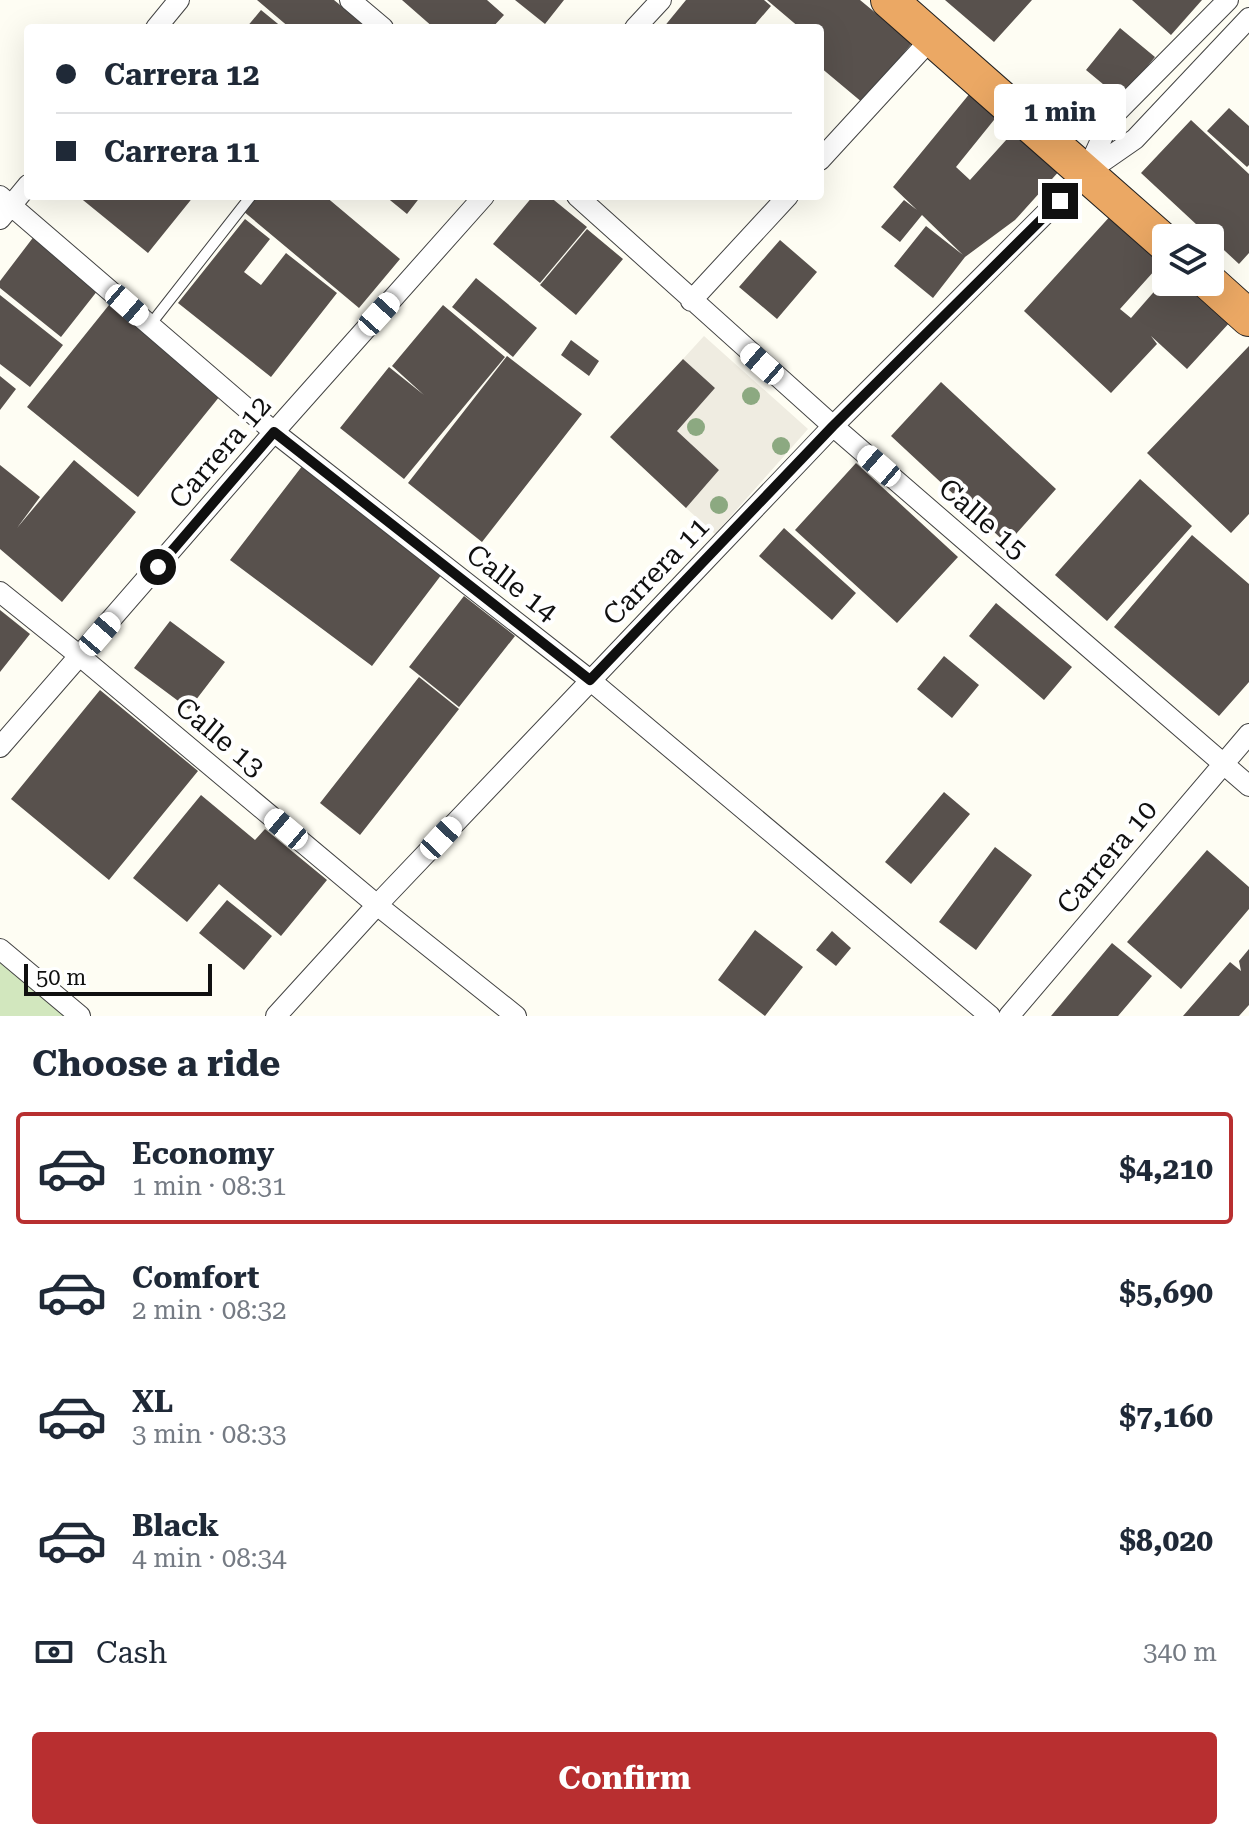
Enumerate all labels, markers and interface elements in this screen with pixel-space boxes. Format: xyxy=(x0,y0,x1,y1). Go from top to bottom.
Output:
text: Carrera 12 xyxy=(104,57,259,92)
callout: 1 min xyxy=(994,85,1126,141)
text: 1 min xyxy=(1024,97,1096,127)
text: Carrera 11 xyxy=(104,134,259,169)
route end xyxy=(1042,183,1078,219)
map controls xyxy=(1152,224,1224,296)
button: layers xyxy=(1152,224,1224,296)
car xyxy=(101,280,153,330)
car xyxy=(354,288,404,340)
car xyxy=(736,339,788,389)
street label: Carrera 12 xyxy=(162,389,278,515)
car xyxy=(853,441,905,491)
street label: Calle 15 xyxy=(932,472,1034,566)
street label: Carrera 11 xyxy=(596,510,716,632)
street label: Calle 14 xyxy=(460,537,564,629)
route start xyxy=(140,549,176,585)
car xyxy=(75,608,125,660)
street label: Calle 13 xyxy=(169,690,271,784)
street label: Carrera 10 xyxy=(1050,793,1164,921)
car xyxy=(260,804,312,854)
car xyxy=(416,812,466,864)
scale bar xyxy=(24,960,212,996)
text: 50 m xyxy=(36,965,86,990)
text: Choose a ride xyxy=(32,1043,280,1085)
icon: car xyxy=(36,1132,108,1204)
text: Economy xyxy=(132,1136,274,1171)
text: $4,210 xyxy=(1119,1151,1213,1186)
text: 1 min · 08:31 xyxy=(132,1171,287,1201)
icon: car xyxy=(36,1256,108,1328)
text: Comfort xyxy=(132,1260,259,1295)
text: $5,690 xyxy=(1119,1275,1213,1310)
text: 2 min · 08:32 xyxy=(132,1295,287,1325)
icon: car xyxy=(36,1380,108,1452)
text: XL xyxy=(132,1384,173,1419)
text: $7,160 xyxy=(1119,1399,1213,1434)
text: 3 min · 08:33 xyxy=(132,1419,287,1449)
icon: car xyxy=(36,1504,108,1576)
text: Black xyxy=(132,1508,219,1543)
text: $8,020 xyxy=(1119,1523,1213,1558)
text: 4 min · 08:34 xyxy=(132,1543,287,1573)
icon: cash xyxy=(32,1630,76,1674)
text: Cash xyxy=(96,1635,167,1670)
text: 340 m xyxy=(1143,1637,1217,1667)
button: Confirm xyxy=(32,1732,1217,1824)

